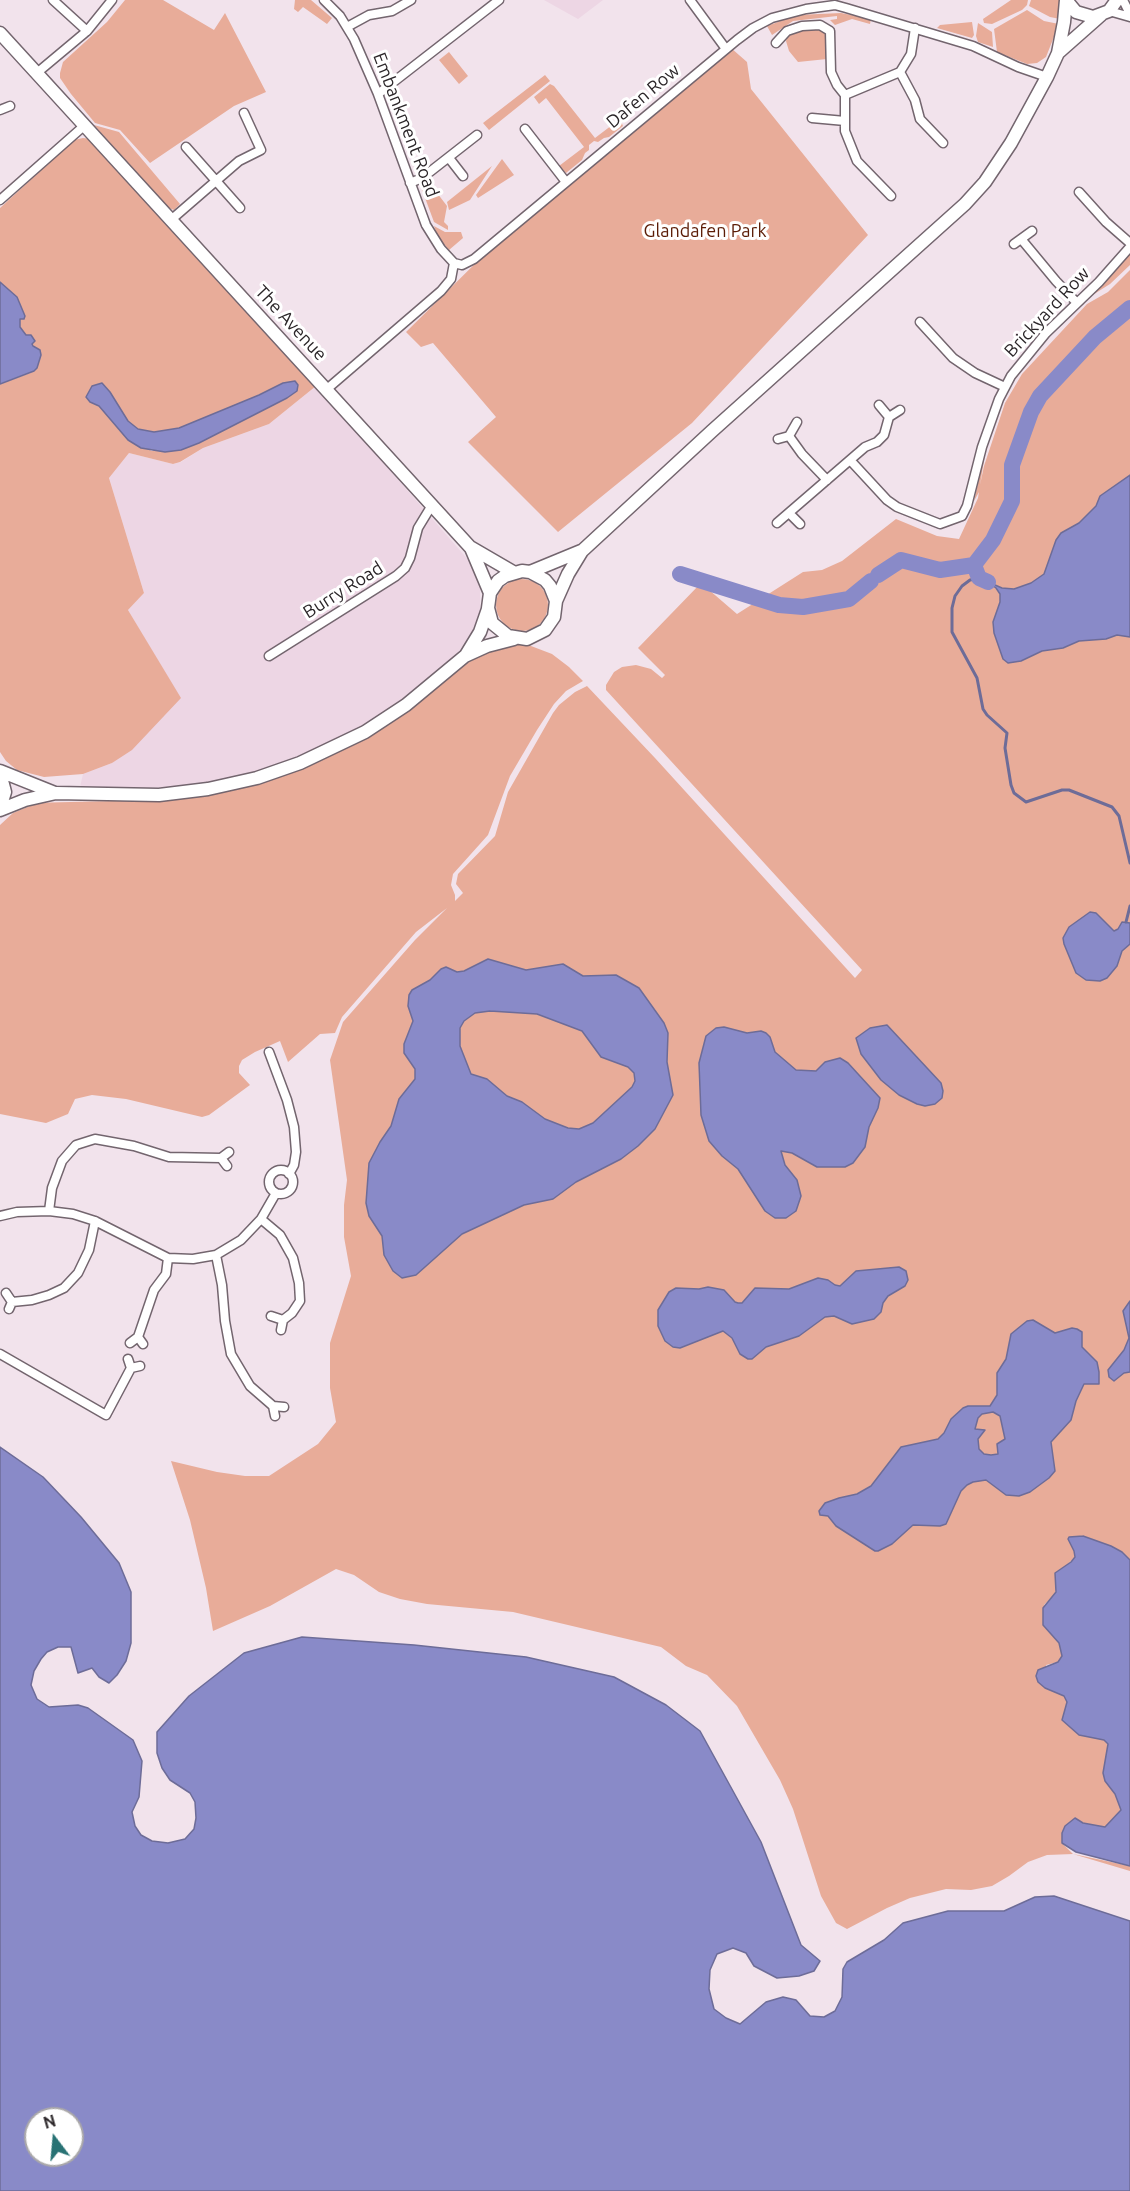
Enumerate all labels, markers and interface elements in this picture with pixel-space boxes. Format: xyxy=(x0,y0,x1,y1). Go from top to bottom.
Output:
street label: Embankment Road xyxy=(368,50,444,200)
street label: Dafen Row xyxy=(602,59,684,133)
park label: Glandafen Park xyxy=(644,220,766,242)
street label: Brickyard Row xyxy=(1000,263,1094,361)
street label: The Avenue xyxy=(251,281,331,365)
street label: Burry Road xyxy=(299,557,387,623)
north arrow xyxy=(24,2107,84,2167)
text: N xyxy=(41,2111,58,2132)

